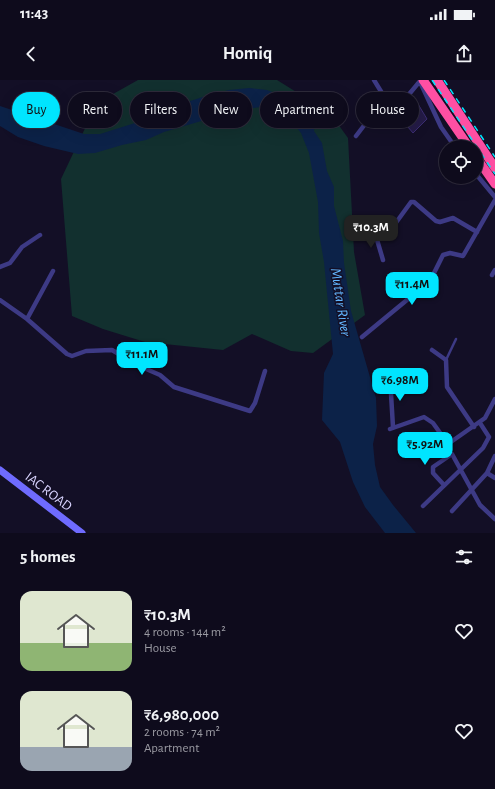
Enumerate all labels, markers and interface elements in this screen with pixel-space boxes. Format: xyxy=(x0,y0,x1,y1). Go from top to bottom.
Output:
text: 11:43 xyxy=(20,6,48,21)
icon: back xyxy=(20,43,42,65)
icon: share xyxy=(453,43,475,65)
text: Homiq xyxy=(223,45,272,63)
chip: Buy xyxy=(12,92,60,128)
chip: Rent xyxy=(68,92,122,128)
chip: Filters xyxy=(130,92,191,128)
chip: New xyxy=(199,92,252,128)
chip: Apartment xyxy=(260,92,348,128)
chip: House xyxy=(356,92,419,128)
map controls xyxy=(439,140,483,184)
button: locate xyxy=(439,140,483,184)
pin: ₹10.3M xyxy=(338,215,404,249)
text: ₹10.3M xyxy=(353,221,389,234)
water label: Muttar River xyxy=(328,267,353,338)
pin: ₹11.4M xyxy=(379,272,445,306)
text: ₹11.4M xyxy=(395,278,429,291)
pin: ₹11.1M xyxy=(109,342,175,376)
text: ₹11.1M xyxy=(126,348,158,361)
pin: ₹6.98M xyxy=(367,368,433,402)
text: ₹6.98M xyxy=(381,374,419,387)
pin: ₹5.92M xyxy=(392,432,458,466)
text: ₹5.92M xyxy=(407,438,443,451)
street label: IAC ROAD xyxy=(22,470,74,514)
icon: filters xyxy=(453,546,475,568)
text: 5 homes xyxy=(20,548,76,565)
text: ₹10.3M xyxy=(144,606,191,623)
icon: home xyxy=(52,607,100,655)
icon: heart xyxy=(453,620,475,642)
text: 4 rooms · 144 m² xyxy=(144,626,226,639)
text: House xyxy=(144,642,176,655)
text: ₹6,980,000 xyxy=(144,706,219,723)
icon: home xyxy=(52,707,100,755)
icon: heart xyxy=(453,720,475,742)
text: 2 rooms · 74 m² xyxy=(144,726,220,739)
text: Apartment xyxy=(144,742,199,755)

